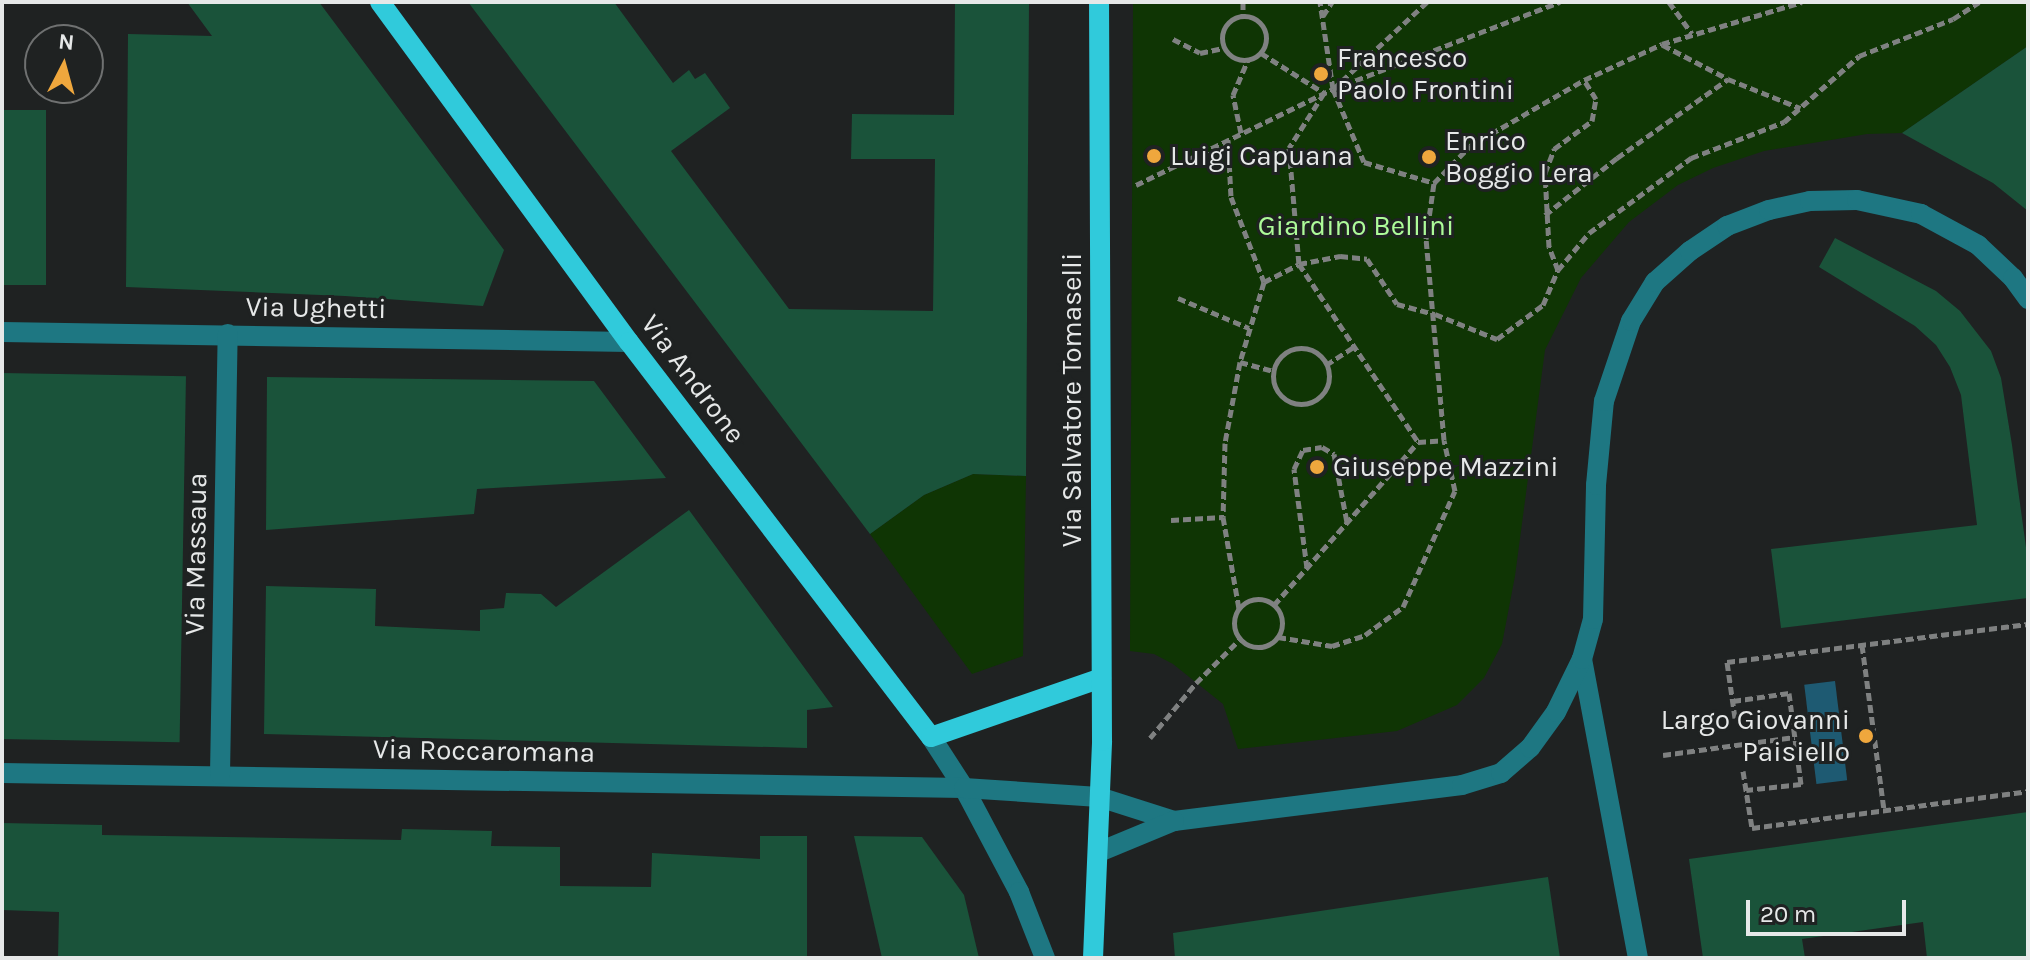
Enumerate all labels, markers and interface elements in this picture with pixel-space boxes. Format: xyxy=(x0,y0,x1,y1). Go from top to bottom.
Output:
north arrow xyxy=(24,24,104,104)
text: N xyxy=(57,28,76,56)
place label: Francesco Paolo Frontini xyxy=(1337,41,1514,107)
marker: Francesco Paolo Frontini xyxy=(1312,65,1330,83)
place label: Enrico Boggio Lera xyxy=(1445,124,1593,190)
place label: Luigi Capuana xyxy=(1170,139,1353,173)
marker: Luigi Capuana xyxy=(1145,147,1163,165)
marker: Enrico Boggio Lera xyxy=(1420,148,1438,166)
park label: Giardino Bellini xyxy=(1258,209,1454,243)
street label: Via Salvatore Tomaselli xyxy=(1055,253,1089,547)
street label: Via Ughetti xyxy=(245,290,387,326)
street label: Via Androne xyxy=(634,308,752,450)
place label: Giuseppe Mazzini xyxy=(1333,450,1558,484)
marker: Giuseppe Mazzini xyxy=(1308,458,1326,476)
street label: Via Massaua xyxy=(178,472,214,636)
place label: Largo Giovanni Paisiello xyxy=(1661,703,1850,769)
marker: Largo Giovanni Paisiello xyxy=(1857,727,1875,745)
street label: Via Roccaromana xyxy=(373,732,595,770)
scale bar xyxy=(1750,884,1910,934)
text: 20 m xyxy=(1760,900,1816,928)

